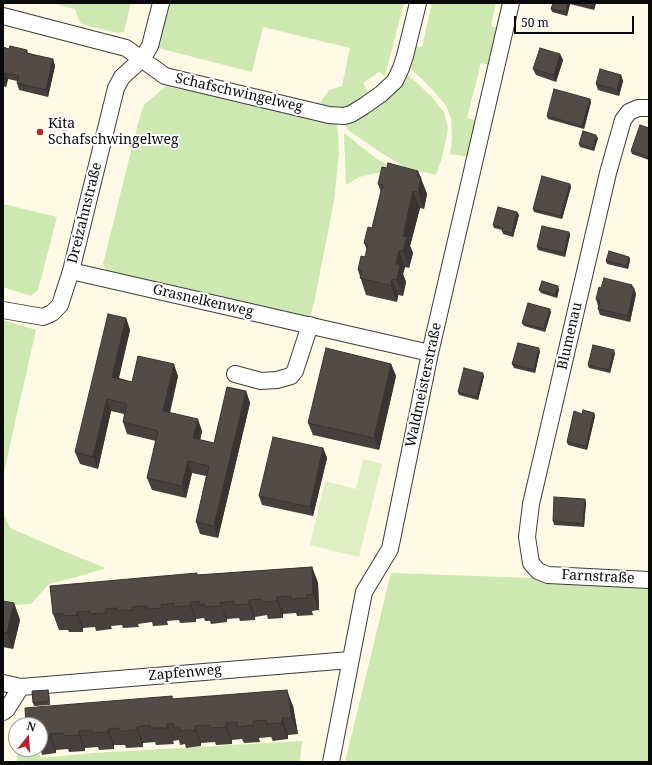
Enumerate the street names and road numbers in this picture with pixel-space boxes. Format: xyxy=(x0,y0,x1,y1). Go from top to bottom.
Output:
street label: Schafschwingelweg xyxy=(174,70,304,116)
street label: Dreizahnstraße xyxy=(64,161,106,265)
street label: Grasnelkenweg xyxy=(151,281,255,321)
street label: Blumenau xyxy=(554,301,586,371)
street label: Waldmeisterstraße xyxy=(403,321,445,449)
street label: Farnstraße xyxy=(561,567,635,587)
street label: Zapfenweg xyxy=(148,661,222,685)

